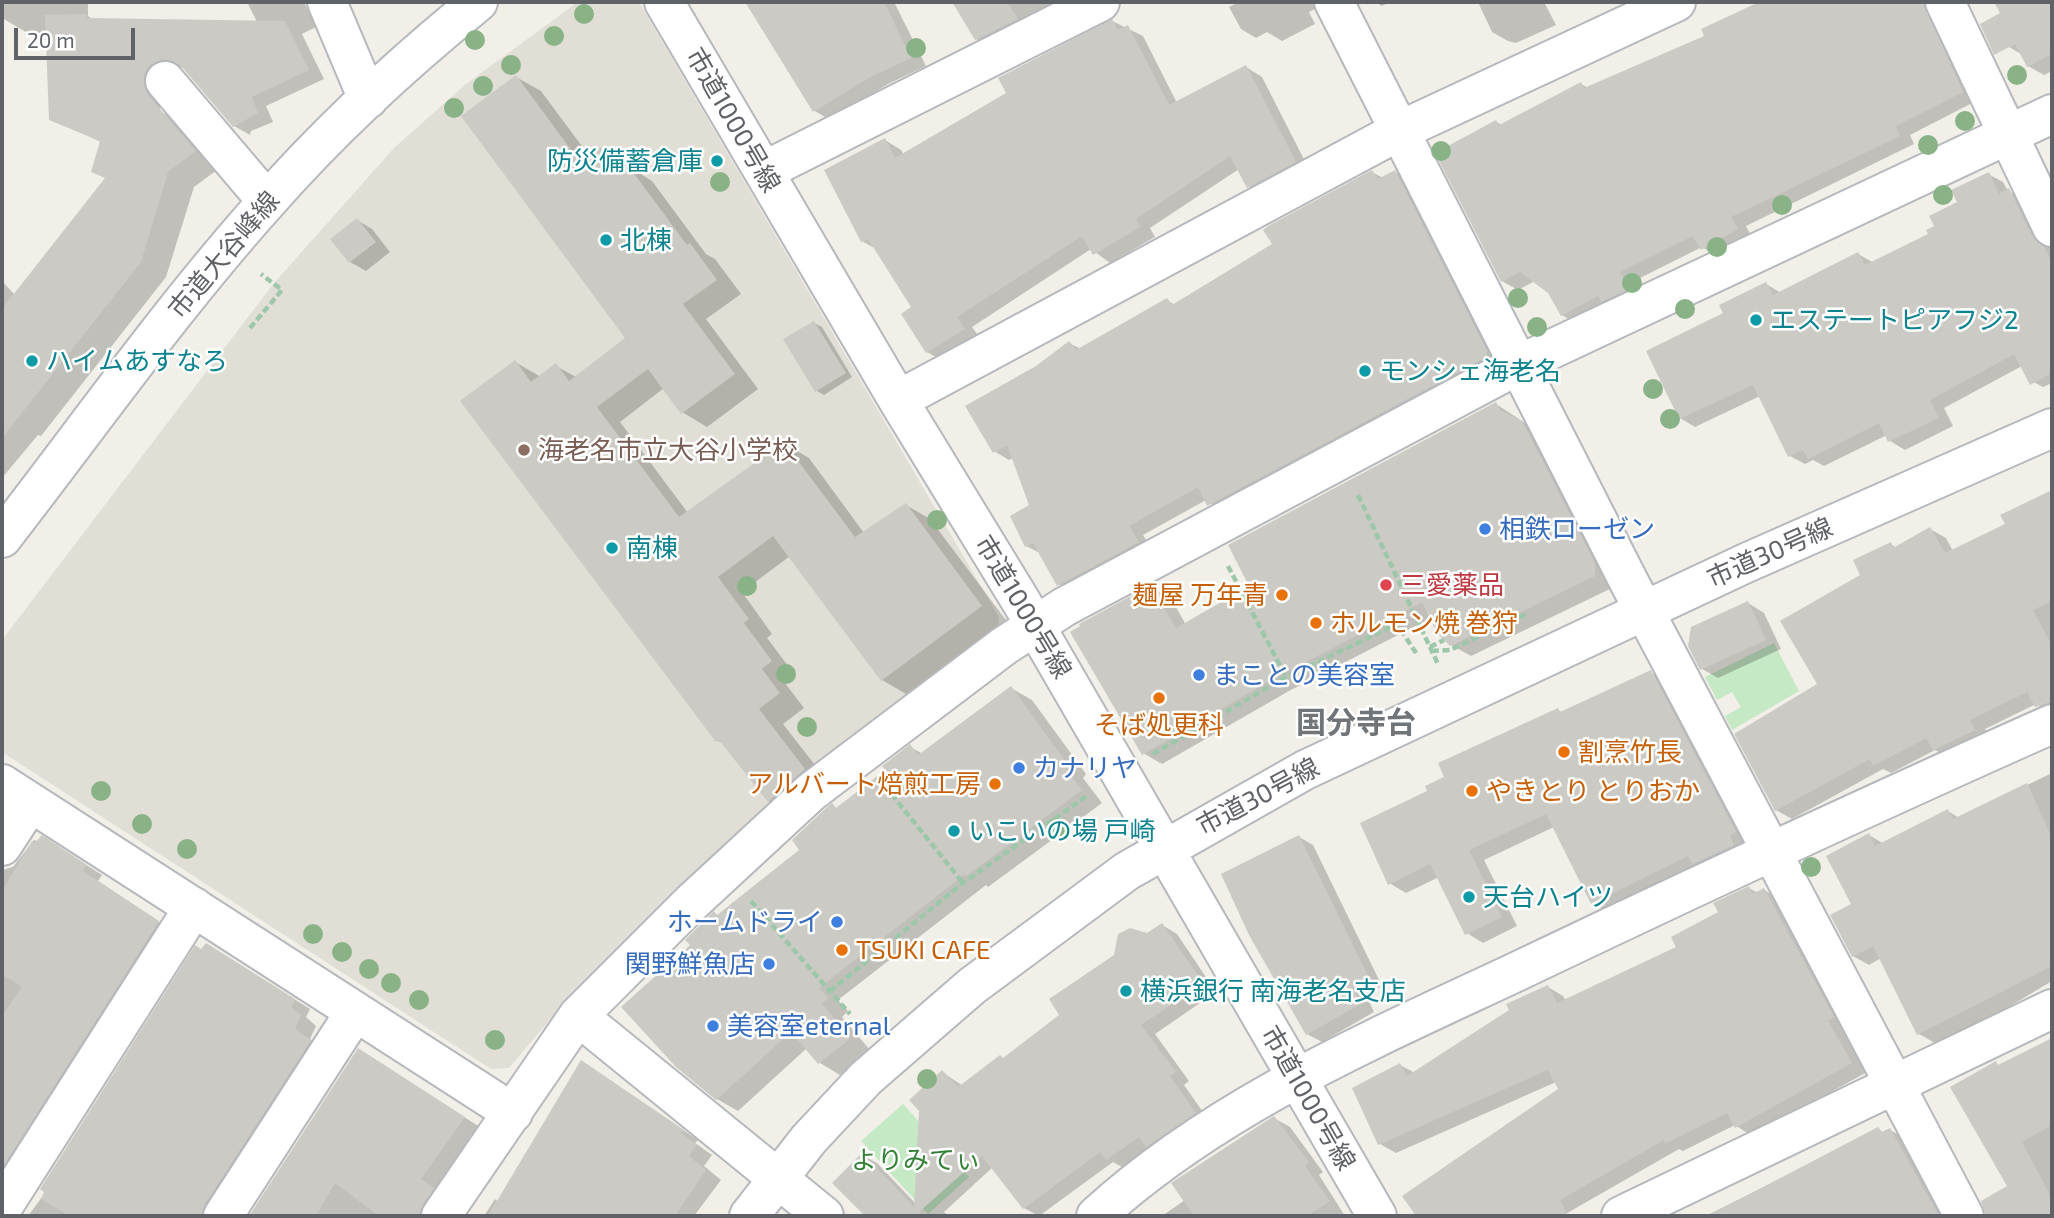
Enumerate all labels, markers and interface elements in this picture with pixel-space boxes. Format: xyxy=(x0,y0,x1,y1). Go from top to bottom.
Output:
scale bar xyxy=(18,14,138,58)
text: 20 m xyxy=(27,27,75,52)
street label: 市道1000号線 xyxy=(679,42,787,198)
place label: 防災備蓄倉庫 xyxy=(547,145,703,177)
marker: 防災備蓄倉庫 xyxy=(709,153,725,169)
street label: 市道大谷峰線 xyxy=(162,185,286,325)
place label: 北棟 xyxy=(620,224,672,256)
marker: 北棟 xyxy=(598,232,614,248)
place label: エステートピアフジ2 xyxy=(1770,304,2019,336)
marker: エステートピアフジ2 xyxy=(1748,312,1764,328)
place label: ハイムあすなろ xyxy=(46,345,228,377)
marker: ハイムあすなろ xyxy=(24,353,40,369)
place label: モンシェ海老名 xyxy=(1379,355,1561,387)
marker: モンシェ海老名 xyxy=(1357,363,1373,379)
place label: 海老名市立大谷小学校 xyxy=(538,434,798,466)
marker: 海老名市立大谷小学校 xyxy=(516,442,532,458)
street label: 市道30号線 xyxy=(1702,511,1838,595)
place label: 相鉄ローゼン xyxy=(1499,513,1655,545)
marker: 相鉄ローゼン xyxy=(1477,521,1493,537)
street label: 市道1000号線 xyxy=(968,530,1078,684)
place label: 南棟 xyxy=(626,532,678,564)
marker: 南棟 xyxy=(604,540,620,556)
place label: 三愛薬品 xyxy=(1400,569,1504,601)
marker: 三愛薬品 xyxy=(1378,577,1394,593)
place label: 麺屋 万年青 xyxy=(1132,579,1268,611)
marker: 麺屋 万年青 xyxy=(1274,587,1290,603)
place label: ホルモン焼 巻狩 xyxy=(1330,607,1518,639)
marker: ホルモン焼 巻狩 xyxy=(1308,615,1324,631)
place label: まことの美容室 xyxy=(1213,659,1395,691)
marker: まことの美容室 xyxy=(1191,667,1207,683)
marker: そば処更科 xyxy=(1151,690,1167,706)
district label: 国分寺台 xyxy=(1296,705,1416,741)
place label: そば処更科 xyxy=(1094,709,1224,741)
place label: 割烹竹長 xyxy=(1578,736,1682,768)
marker: 割烹竹長 xyxy=(1556,744,1572,760)
place label: カナリヤ xyxy=(1033,752,1137,784)
street label: 市道30号線 xyxy=(1191,752,1325,842)
marker: カナリヤ xyxy=(1011,760,1027,776)
place label: アルバート焙煎工房 xyxy=(747,768,981,800)
place label: やきとり とりおか xyxy=(1486,775,1700,807)
marker: アルバート焙煎工房 xyxy=(987,776,1003,792)
marker: やきとり とりおか xyxy=(1464,783,1480,799)
place label: いこいの場 戸崎 xyxy=(968,815,1156,847)
marker: いこいの場 戸崎 xyxy=(946,823,962,839)
place label: 天台ハイツ xyxy=(1483,881,1613,913)
marker: 天台ハイツ xyxy=(1461,889,1477,905)
place label: ホームドライ xyxy=(667,906,823,938)
marker: ホームドライ xyxy=(829,914,845,930)
place label: TSUKI CAFE xyxy=(856,934,991,966)
marker: TSUKI CAFE xyxy=(834,942,850,958)
place label: 関野鮮魚店 xyxy=(625,948,755,980)
marker: 関野鮮魚店 xyxy=(761,956,777,972)
place label: 横浜銀行 南海老名支店 xyxy=(1140,975,1406,1007)
marker: 横浜銀行 南海老名支店 xyxy=(1118,983,1134,999)
place label: 美容室eternal xyxy=(727,1010,890,1042)
marker: 美容室eternal xyxy=(705,1018,721,1034)
street label: 市道1000号線 xyxy=(1254,1020,1362,1176)
park label: よりみてぃ xyxy=(851,1144,981,1176)

